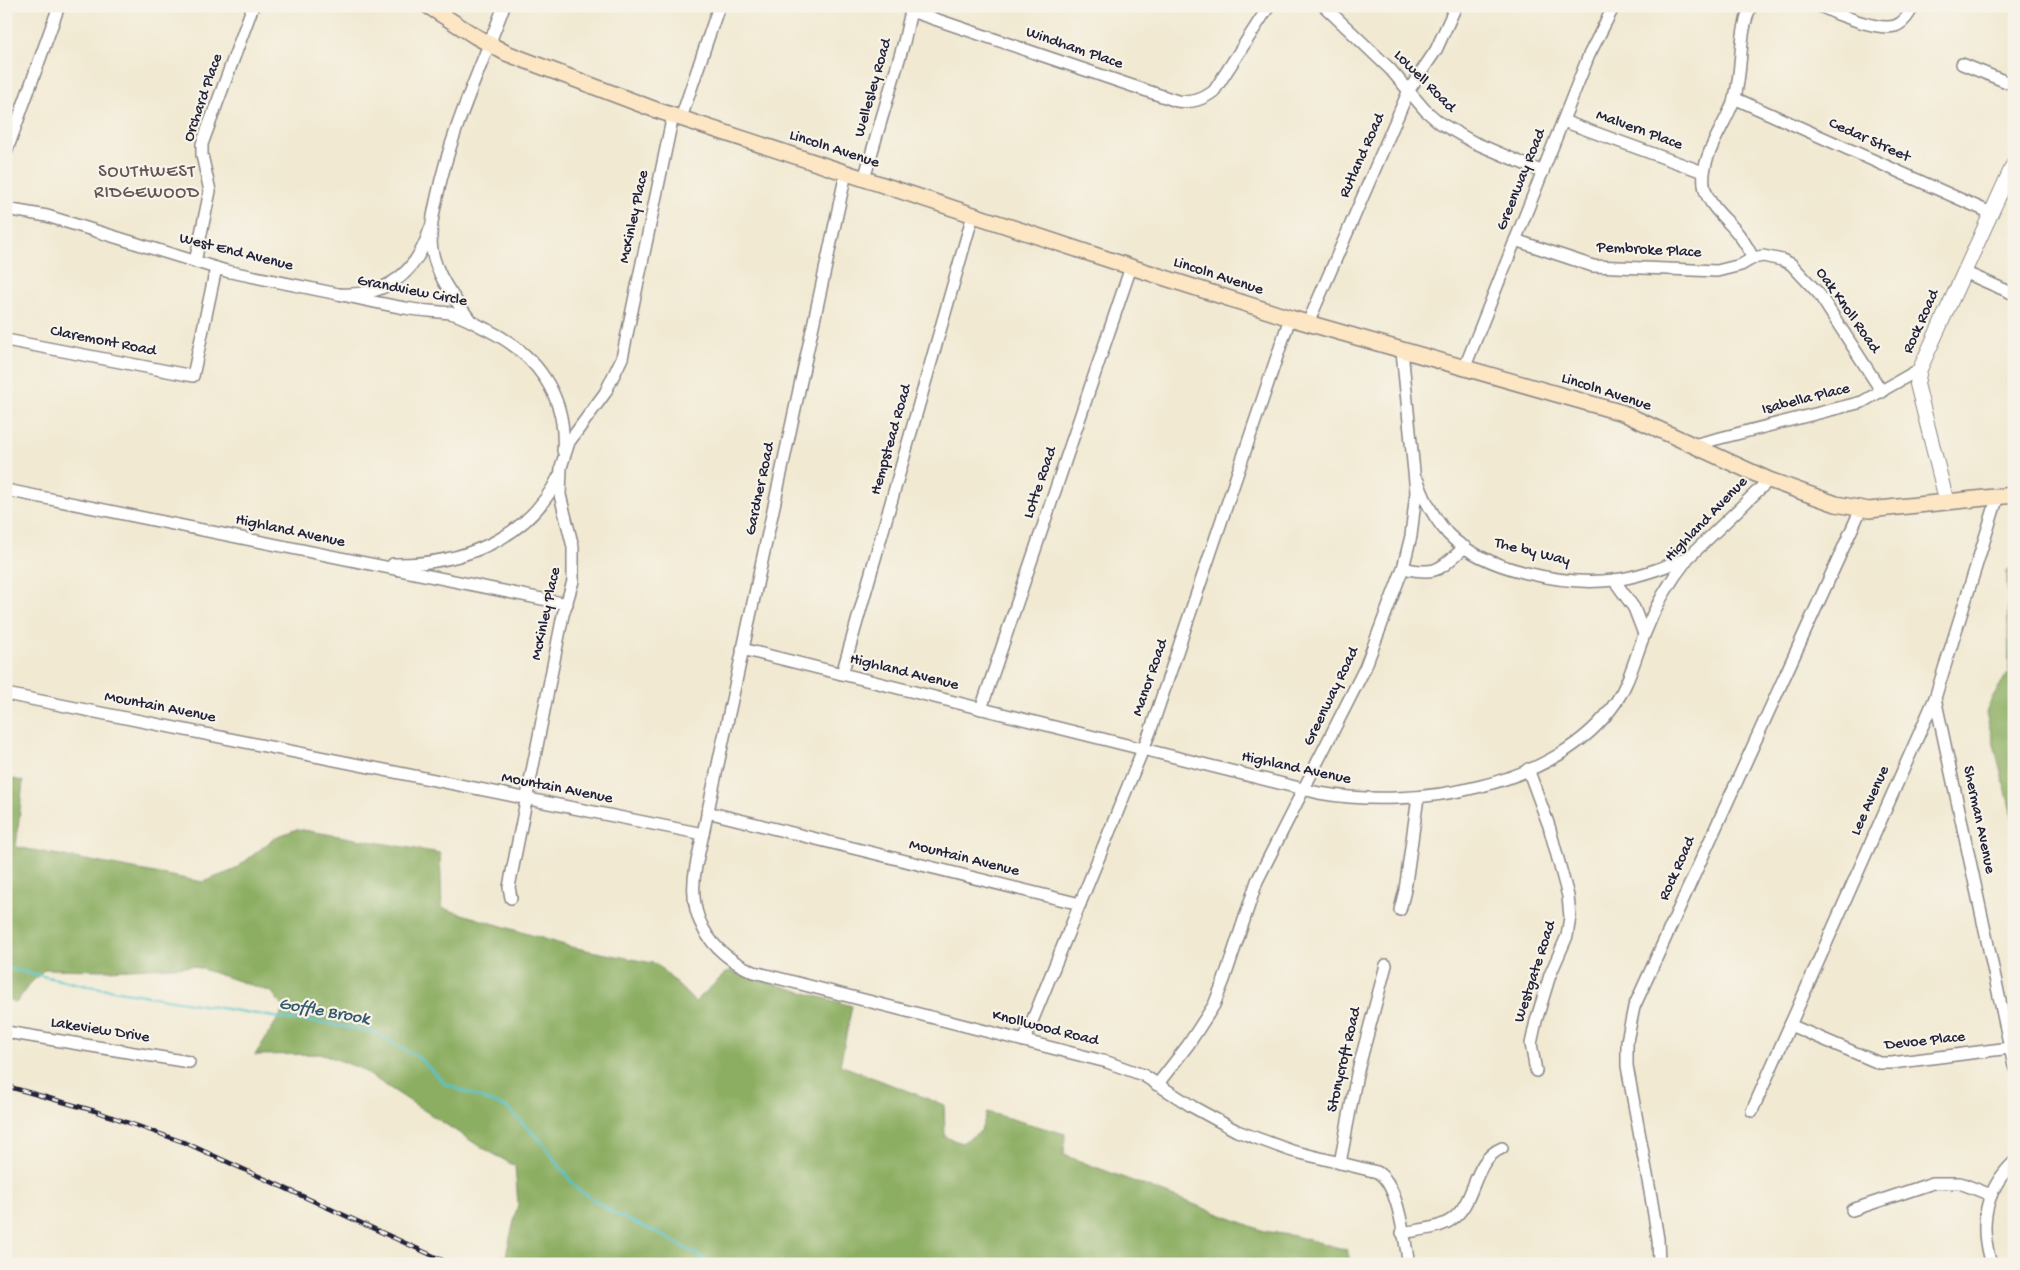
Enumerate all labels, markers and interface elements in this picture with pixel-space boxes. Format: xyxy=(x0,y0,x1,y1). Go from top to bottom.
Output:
street label: Windham Place xyxy=(1023,23,1126,75)
street label: Wellesley Road xyxy=(851,35,898,139)
street label: Lowell Road xyxy=(1389,47,1460,118)
street label: Orchard Place xyxy=(180,51,228,145)
street label: Malvern Place xyxy=(1593,107,1686,156)
street label: Rutland Road xyxy=(1336,109,1391,201)
street label: Cedar Street xyxy=(1825,115,1914,168)
street label: Greenway Road xyxy=(1493,125,1552,234)
street label: Lincoln Avenue xyxy=(787,126,882,174)
district label: SOUTHWEST RIDGEWOOD xyxy=(94,162,200,204)
street label: McKinley Place xyxy=(616,168,654,265)
street label: West End Avenue xyxy=(177,230,296,277)
street label: Pembroke Place xyxy=(1595,239,1703,263)
street label: Lincoln Avenue xyxy=(1171,253,1266,301)
street label: Oak Knoll Road xyxy=(1811,265,1884,359)
street label: Grandview Circle xyxy=(355,272,469,312)
street label: Rock Road xyxy=(1899,286,1945,357)
street label: Claremont Road xyxy=(48,322,159,362)
street label: Lincoln Avenue xyxy=(1559,369,1654,417)
street label: Isabella Place xyxy=(1760,380,1853,420)
street label: Hempstead Road xyxy=(867,381,917,498)
street label: Gardner Road xyxy=(742,439,780,537)
street label: Lotte Road xyxy=(1020,443,1063,521)
street label: Highland Avenue xyxy=(1661,473,1753,567)
street label: Highland Avenue xyxy=(233,511,347,553)
street label: The by Way xyxy=(1491,534,1572,572)
street label: McKinley Place xyxy=(528,565,566,662)
street label: Manor Road xyxy=(1129,635,1174,719)
street label: Greenway Road xyxy=(1300,643,1365,750)
street label: Highland Avenue xyxy=(848,650,961,696)
street label: Mountain Avenue xyxy=(103,688,218,728)
street label: Highland Avenue xyxy=(1239,748,1353,790)
street label: Lee Avenue xyxy=(1847,763,1895,839)
street label: Sherman Avenue xyxy=(1957,764,1999,876)
street label: Mountain Avenue xyxy=(500,769,615,809)
street label: Rock Road xyxy=(1655,833,1701,904)
street label: Mountain Avenue xyxy=(907,836,1022,882)
street label: Westgate Road xyxy=(1511,917,1562,1025)
water label: Goffle Brook xyxy=(277,994,373,1031)
street label: Stonycroft Road xyxy=(1324,1004,1367,1114)
street label: Knollwood Road xyxy=(990,1007,1102,1052)
street label: Lakeview Drive xyxy=(49,1014,152,1048)
street label: Devoe Place xyxy=(1883,1028,1967,1056)

